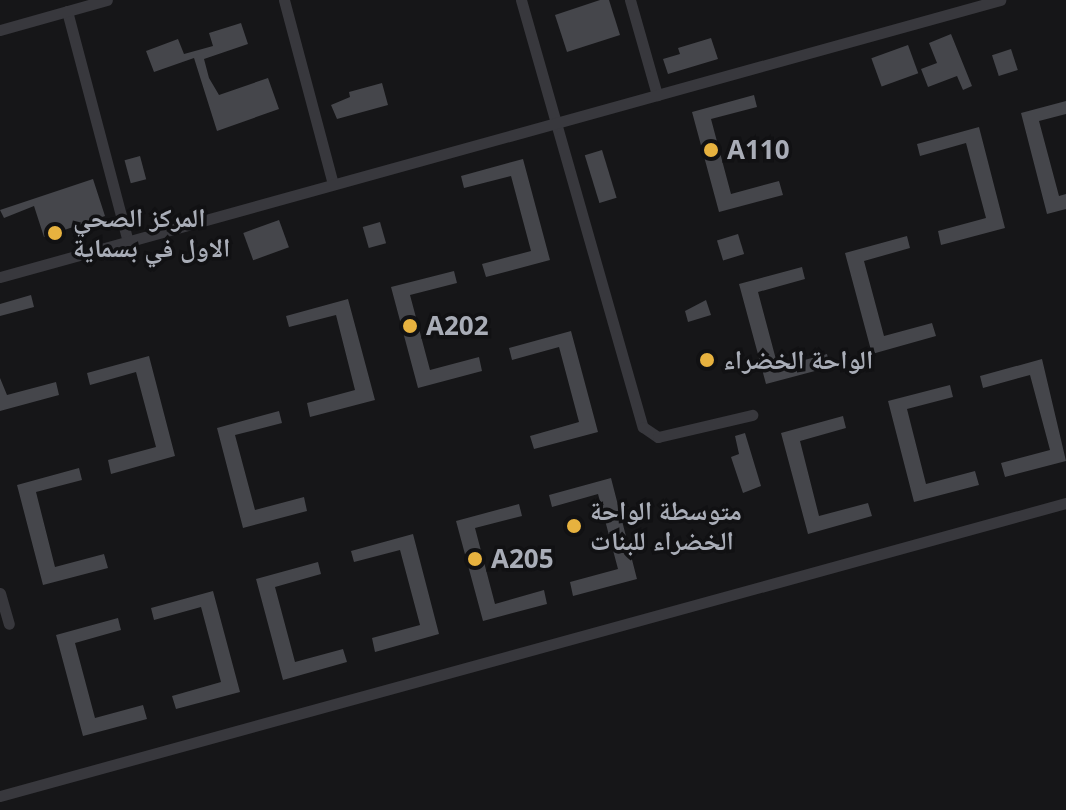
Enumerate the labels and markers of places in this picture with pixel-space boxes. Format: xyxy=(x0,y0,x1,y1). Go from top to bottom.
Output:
place label: A110 xyxy=(727,134,790,166)
marker: A110 xyxy=(702,141,720,159)
place label: المركز الصحي الاول في بسماية xyxy=(73,202,230,264)
marker: المركز الصحي الاول في بسماية xyxy=(44,222,66,244)
place label: A202 xyxy=(426,310,489,342)
marker: A202 xyxy=(401,317,419,335)
place label: الواحة الخضراء xyxy=(723,344,873,376)
marker: الواحة الخضراء xyxy=(698,351,716,369)
place label: متوسطة الواحة الخضراء للبنات xyxy=(590,495,742,556)
marker: متوسطة الواحة الخضراء للبنات xyxy=(565,517,583,535)
place label: A205 xyxy=(491,543,554,575)
marker: A205 xyxy=(466,550,484,568)

